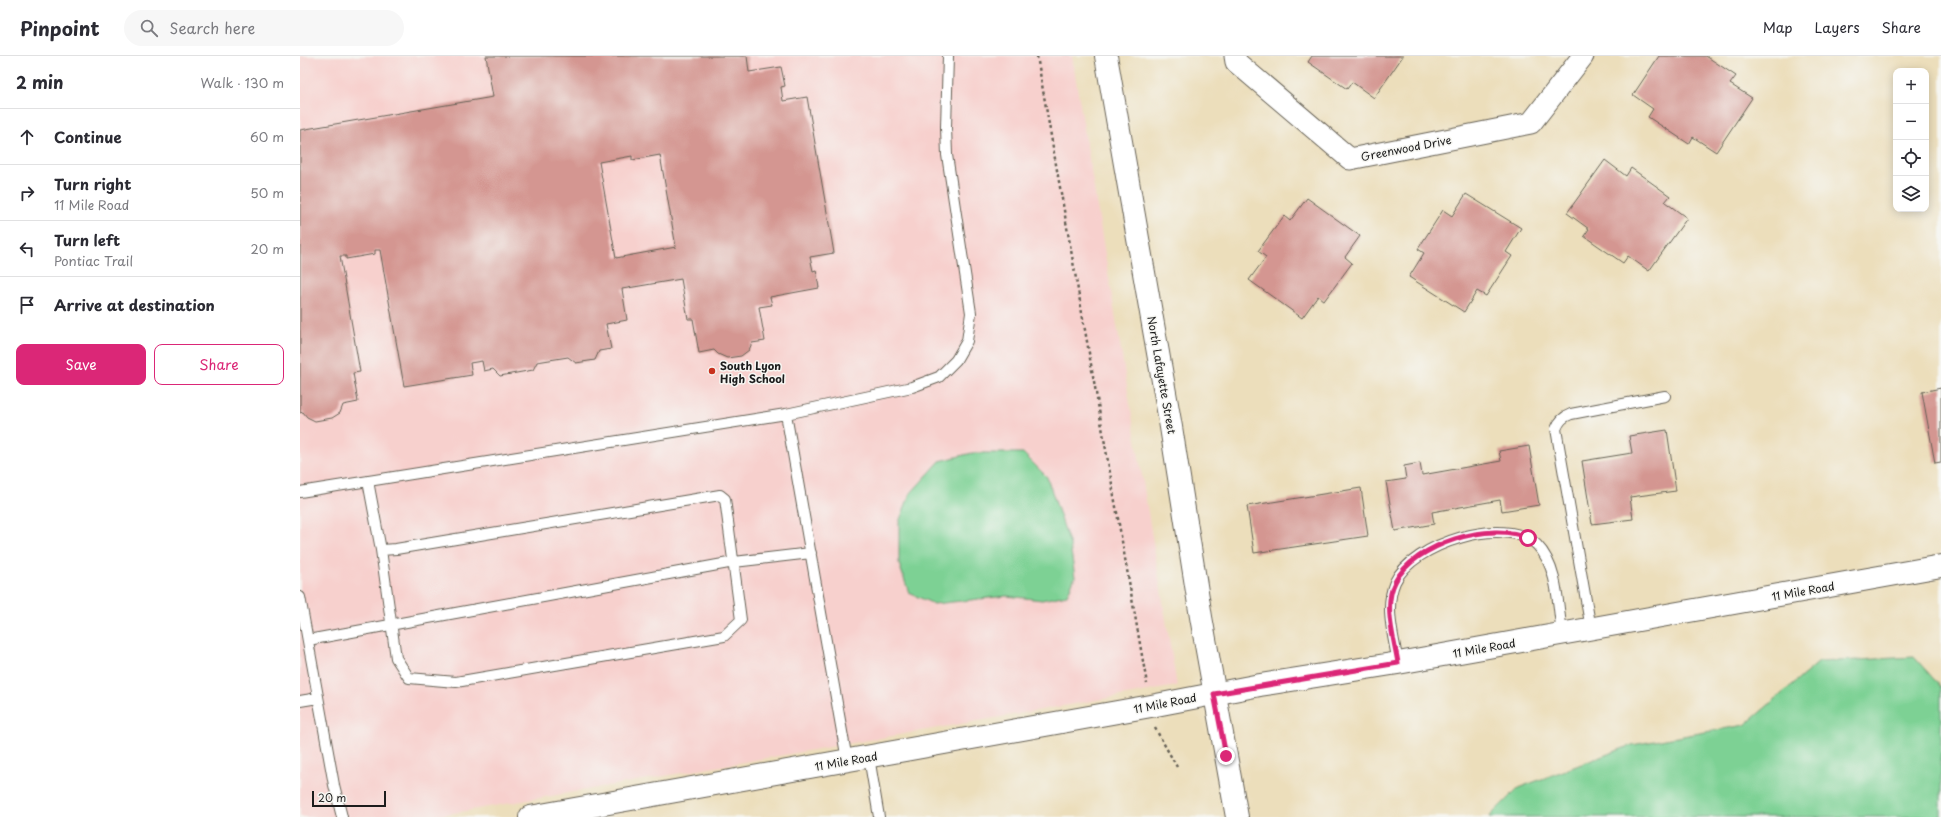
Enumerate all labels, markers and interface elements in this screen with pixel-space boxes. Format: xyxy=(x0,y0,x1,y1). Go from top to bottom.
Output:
search box xyxy=(124,10,404,46)
text: Pinpoint xyxy=(20,14,100,42)
text: Search here xyxy=(170,16,255,39)
icon: search xyxy=(138,17,160,39)
text: Map xyxy=(1763,17,1793,38)
text: Layers xyxy=(1815,17,1860,38)
text: Share xyxy=(1882,17,1921,38)
map controls xyxy=(1893,68,1929,212)
button: + xyxy=(1893,68,1929,104)
text: 2 min xyxy=(16,69,63,95)
text: Walk · 130 m xyxy=(201,73,284,92)
button: − xyxy=(1893,104,1929,140)
text: Continue xyxy=(54,125,122,148)
icon: ahead xyxy=(16,126,38,148)
text: 60 m xyxy=(250,127,284,146)
street label: Greenwood Drive xyxy=(1359,131,1453,165)
button: locate xyxy=(1893,140,1929,176)
text: Turn right xyxy=(54,172,131,195)
button: layers xyxy=(1893,176,1929,212)
icon: right xyxy=(16,182,38,204)
text: 50 m xyxy=(250,183,284,202)
text: 11 Mile Road xyxy=(54,195,129,214)
text: Turn left xyxy=(54,228,120,251)
icon: left xyxy=(16,238,38,260)
text: 20 m xyxy=(250,239,284,258)
text: Pontiac Trail xyxy=(54,251,133,270)
text: Arrive at destination xyxy=(54,293,215,316)
icon: arrive xyxy=(16,294,38,316)
street label: North Lafayette Street xyxy=(1143,315,1181,436)
button: Save xyxy=(16,344,146,385)
button: Share xyxy=(154,344,284,385)
place label: South Lyon High School xyxy=(720,357,785,387)
marker: South Lyon High School xyxy=(707,366,717,376)
route start xyxy=(1519,529,1537,547)
street label: 11 Mile Road xyxy=(1770,577,1836,605)
street label: 11 Mile Road xyxy=(1451,634,1517,662)
street label: 11 Mile Road xyxy=(1132,689,1198,717)
street label: 11 Mile Road xyxy=(813,747,879,775)
route end xyxy=(1217,747,1235,765)
scale bar xyxy=(312,789,386,808)
text: 20 m xyxy=(318,789,346,806)

